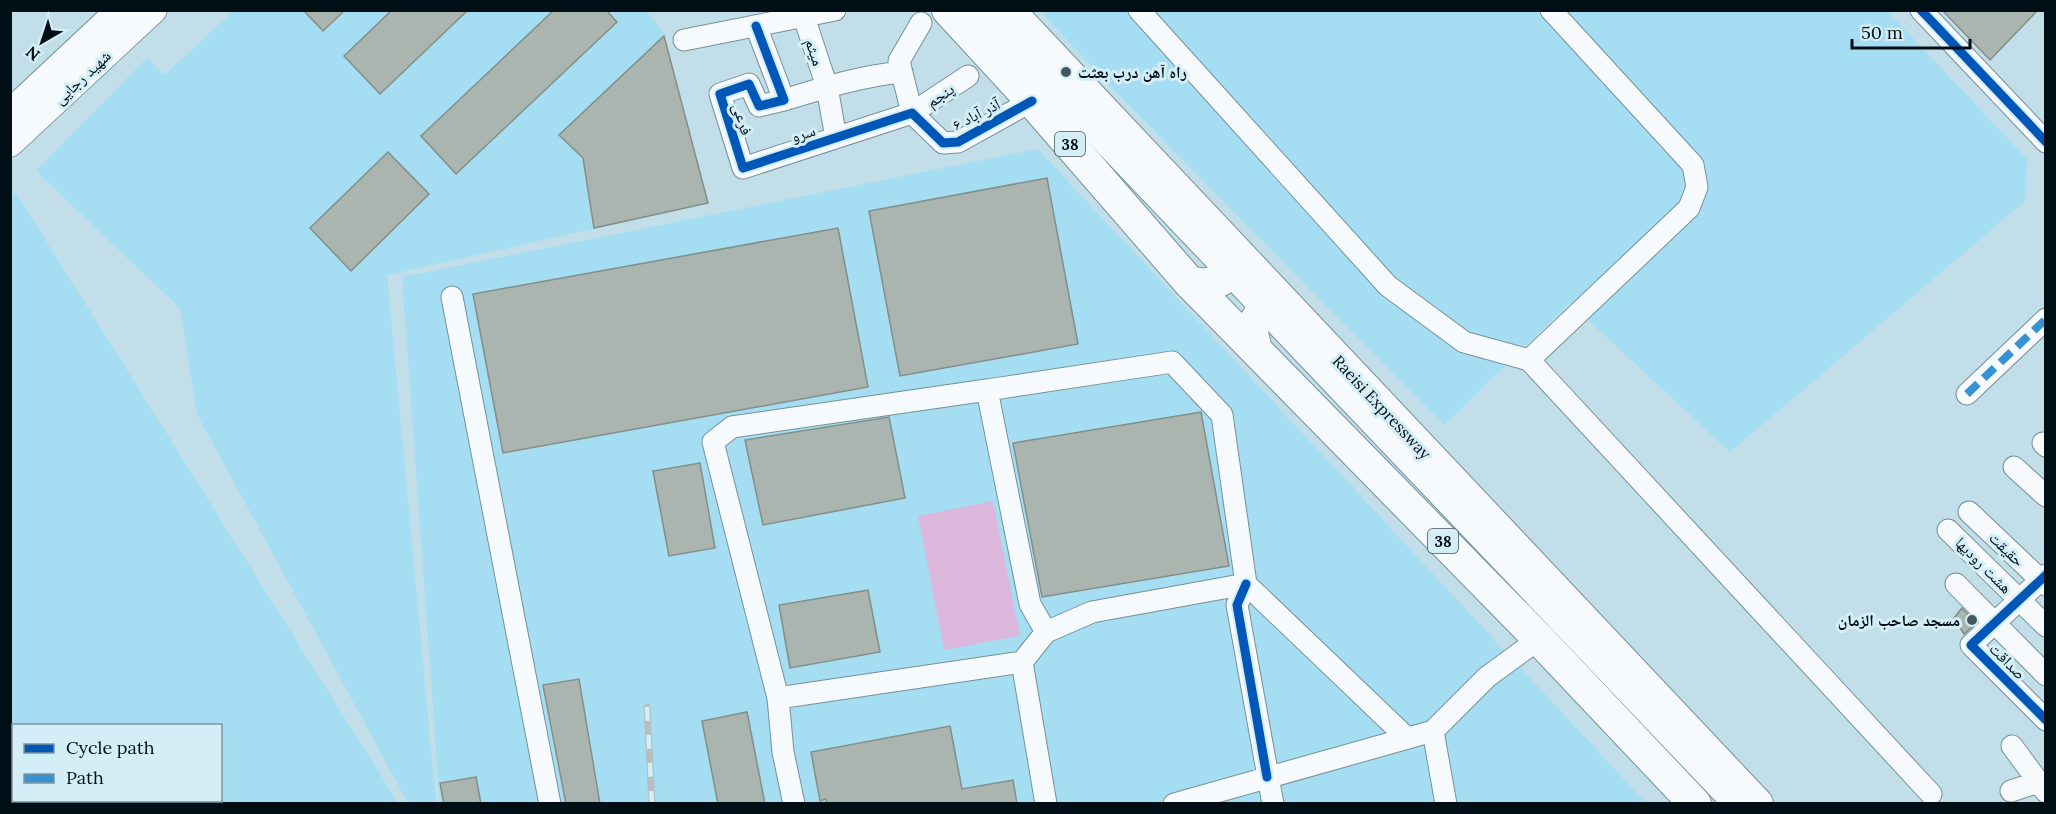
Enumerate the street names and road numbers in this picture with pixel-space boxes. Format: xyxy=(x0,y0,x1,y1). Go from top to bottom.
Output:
street label: میثم xyxy=(800,36,829,68)
street label: شهید رجایی xyxy=(49,45,115,109)
street label: پنجم xyxy=(922,78,959,112)
street label: آذر آباد ۶ xyxy=(949,93,1004,135)
street label: فرعی xyxy=(728,101,757,138)
street label: سرو xyxy=(788,120,818,146)
road number: 38 xyxy=(1055,132,1085,156)
street label: Raeisi Expressway xyxy=(1329,351,1436,464)
street label: حقیقت xyxy=(1985,527,2029,571)
road number: 38 xyxy=(1428,529,1458,553)
street label: هشت رودیها xyxy=(1951,532,2017,598)
street label: صداقت xyxy=(1985,638,2031,684)

